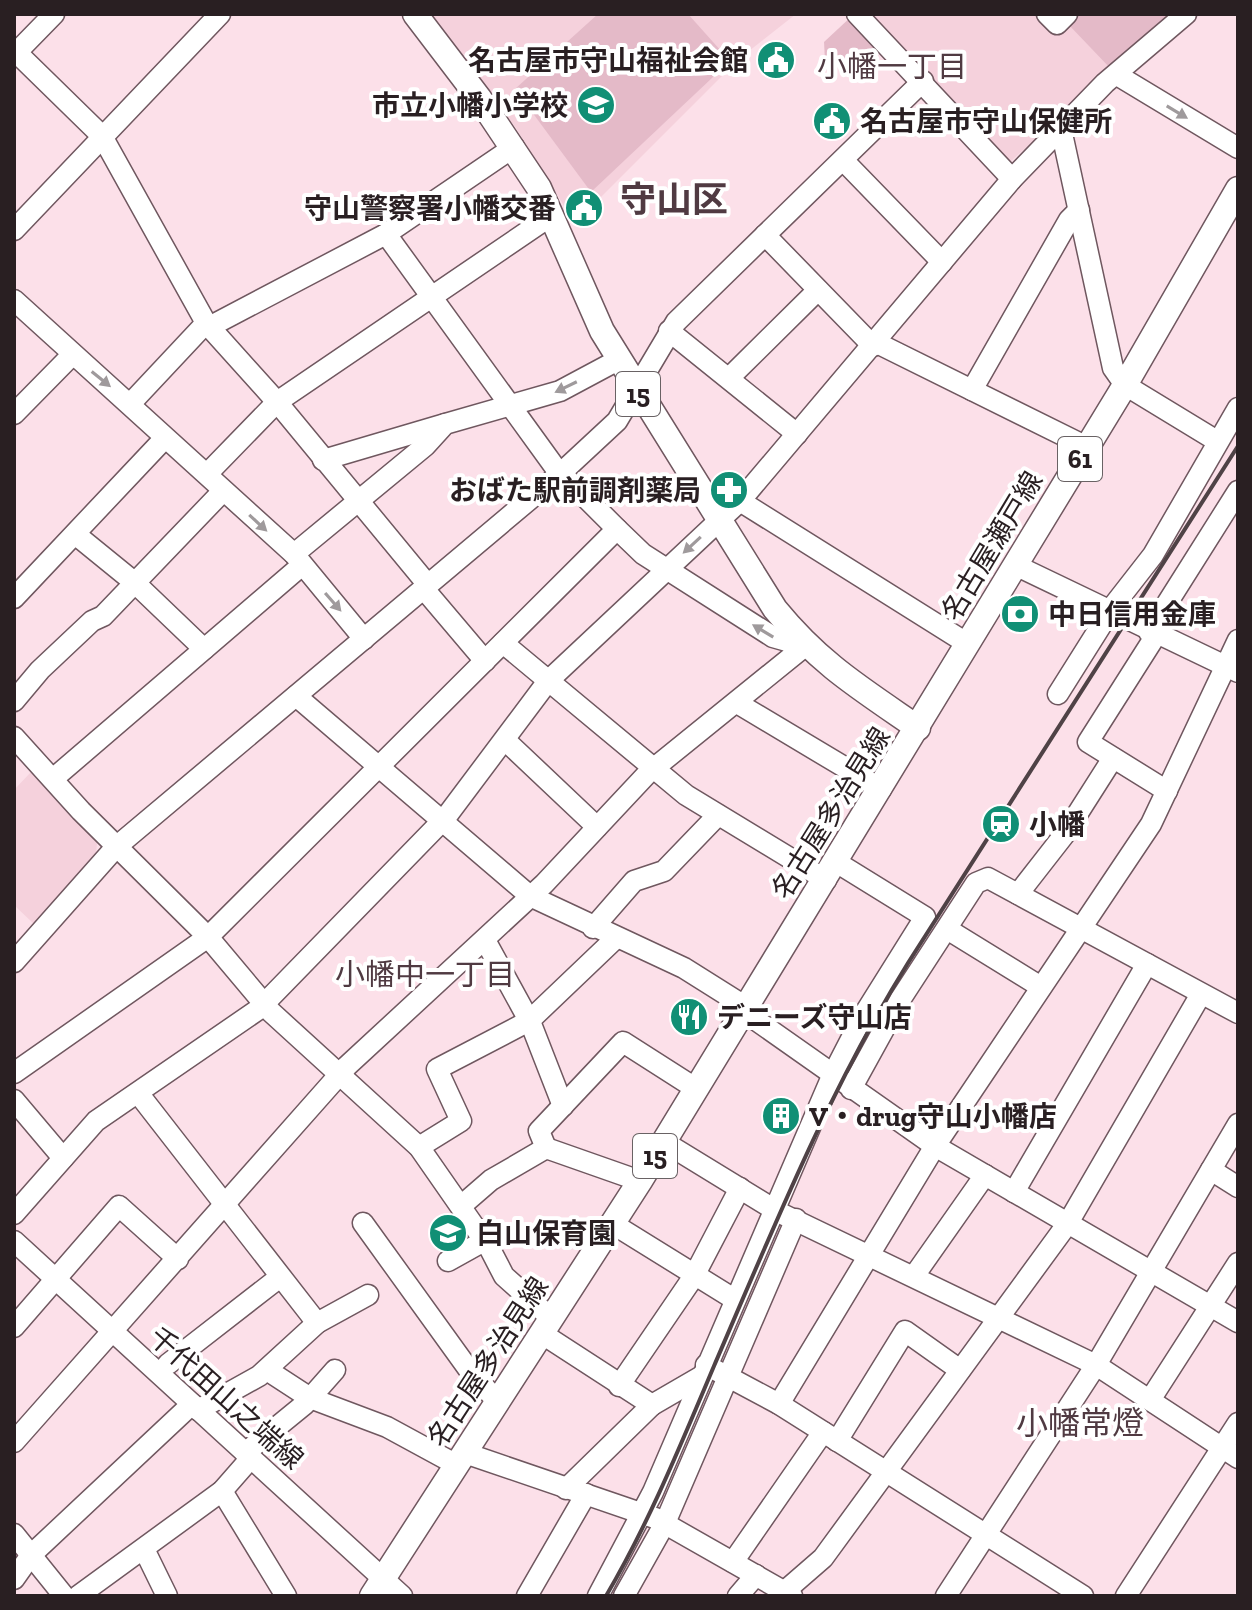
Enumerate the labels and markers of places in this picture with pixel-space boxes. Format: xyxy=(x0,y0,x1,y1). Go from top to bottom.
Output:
public building icon: 名古屋市守山福祉会館 xyxy=(755,39,797,81)
place label: 名古屋市守山福祉会館 xyxy=(468,44,748,77)
school or university icon: 市立小幡小学校 xyxy=(575,84,617,126)
place label: 市立小幡小学校 xyxy=(372,89,568,122)
public building icon: 名古屋市守山保健所 xyxy=(811,100,853,142)
place label: 名古屋市守山保健所 xyxy=(860,105,1112,138)
public building icon: 守山警察署小幡交番 xyxy=(563,187,605,229)
place label: 守山警察署小幡交番 xyxy=(304,192,556,225)
pharmacy icon: おばた駅前調剤薬局 xyxy=(708,469,750,511)
place label: おばた駅前調剤薬局 xyxy=(449,474,701,507)
bank icon: 中日信用金庫 xyxy=(999,593,1041,635)
place label: 中日信用金庫 xyxy=(1048,598,1216,631)
station icon: 小幡 xyxy=(980,803,1022,845)
place label: 小幡 xyxy=(1029,808,1085,841)
restaurant icon: デニーズ守山店 xyxy=(668,996,710,1038)
place label: デニーズ守山店 xyxy=(717,1001,912,1034)
building icon: V・drug守山小幡店 xyxy=(760,1095,802,1137)
place label: V・drug守山小幡店 xyxy=(809,1100,1057,1133)
school or university icon: 白山保育園 xyxy=(427,1212,469,1254)
place label: 白山保育園 xyxy=(476,1217,616,1250)

